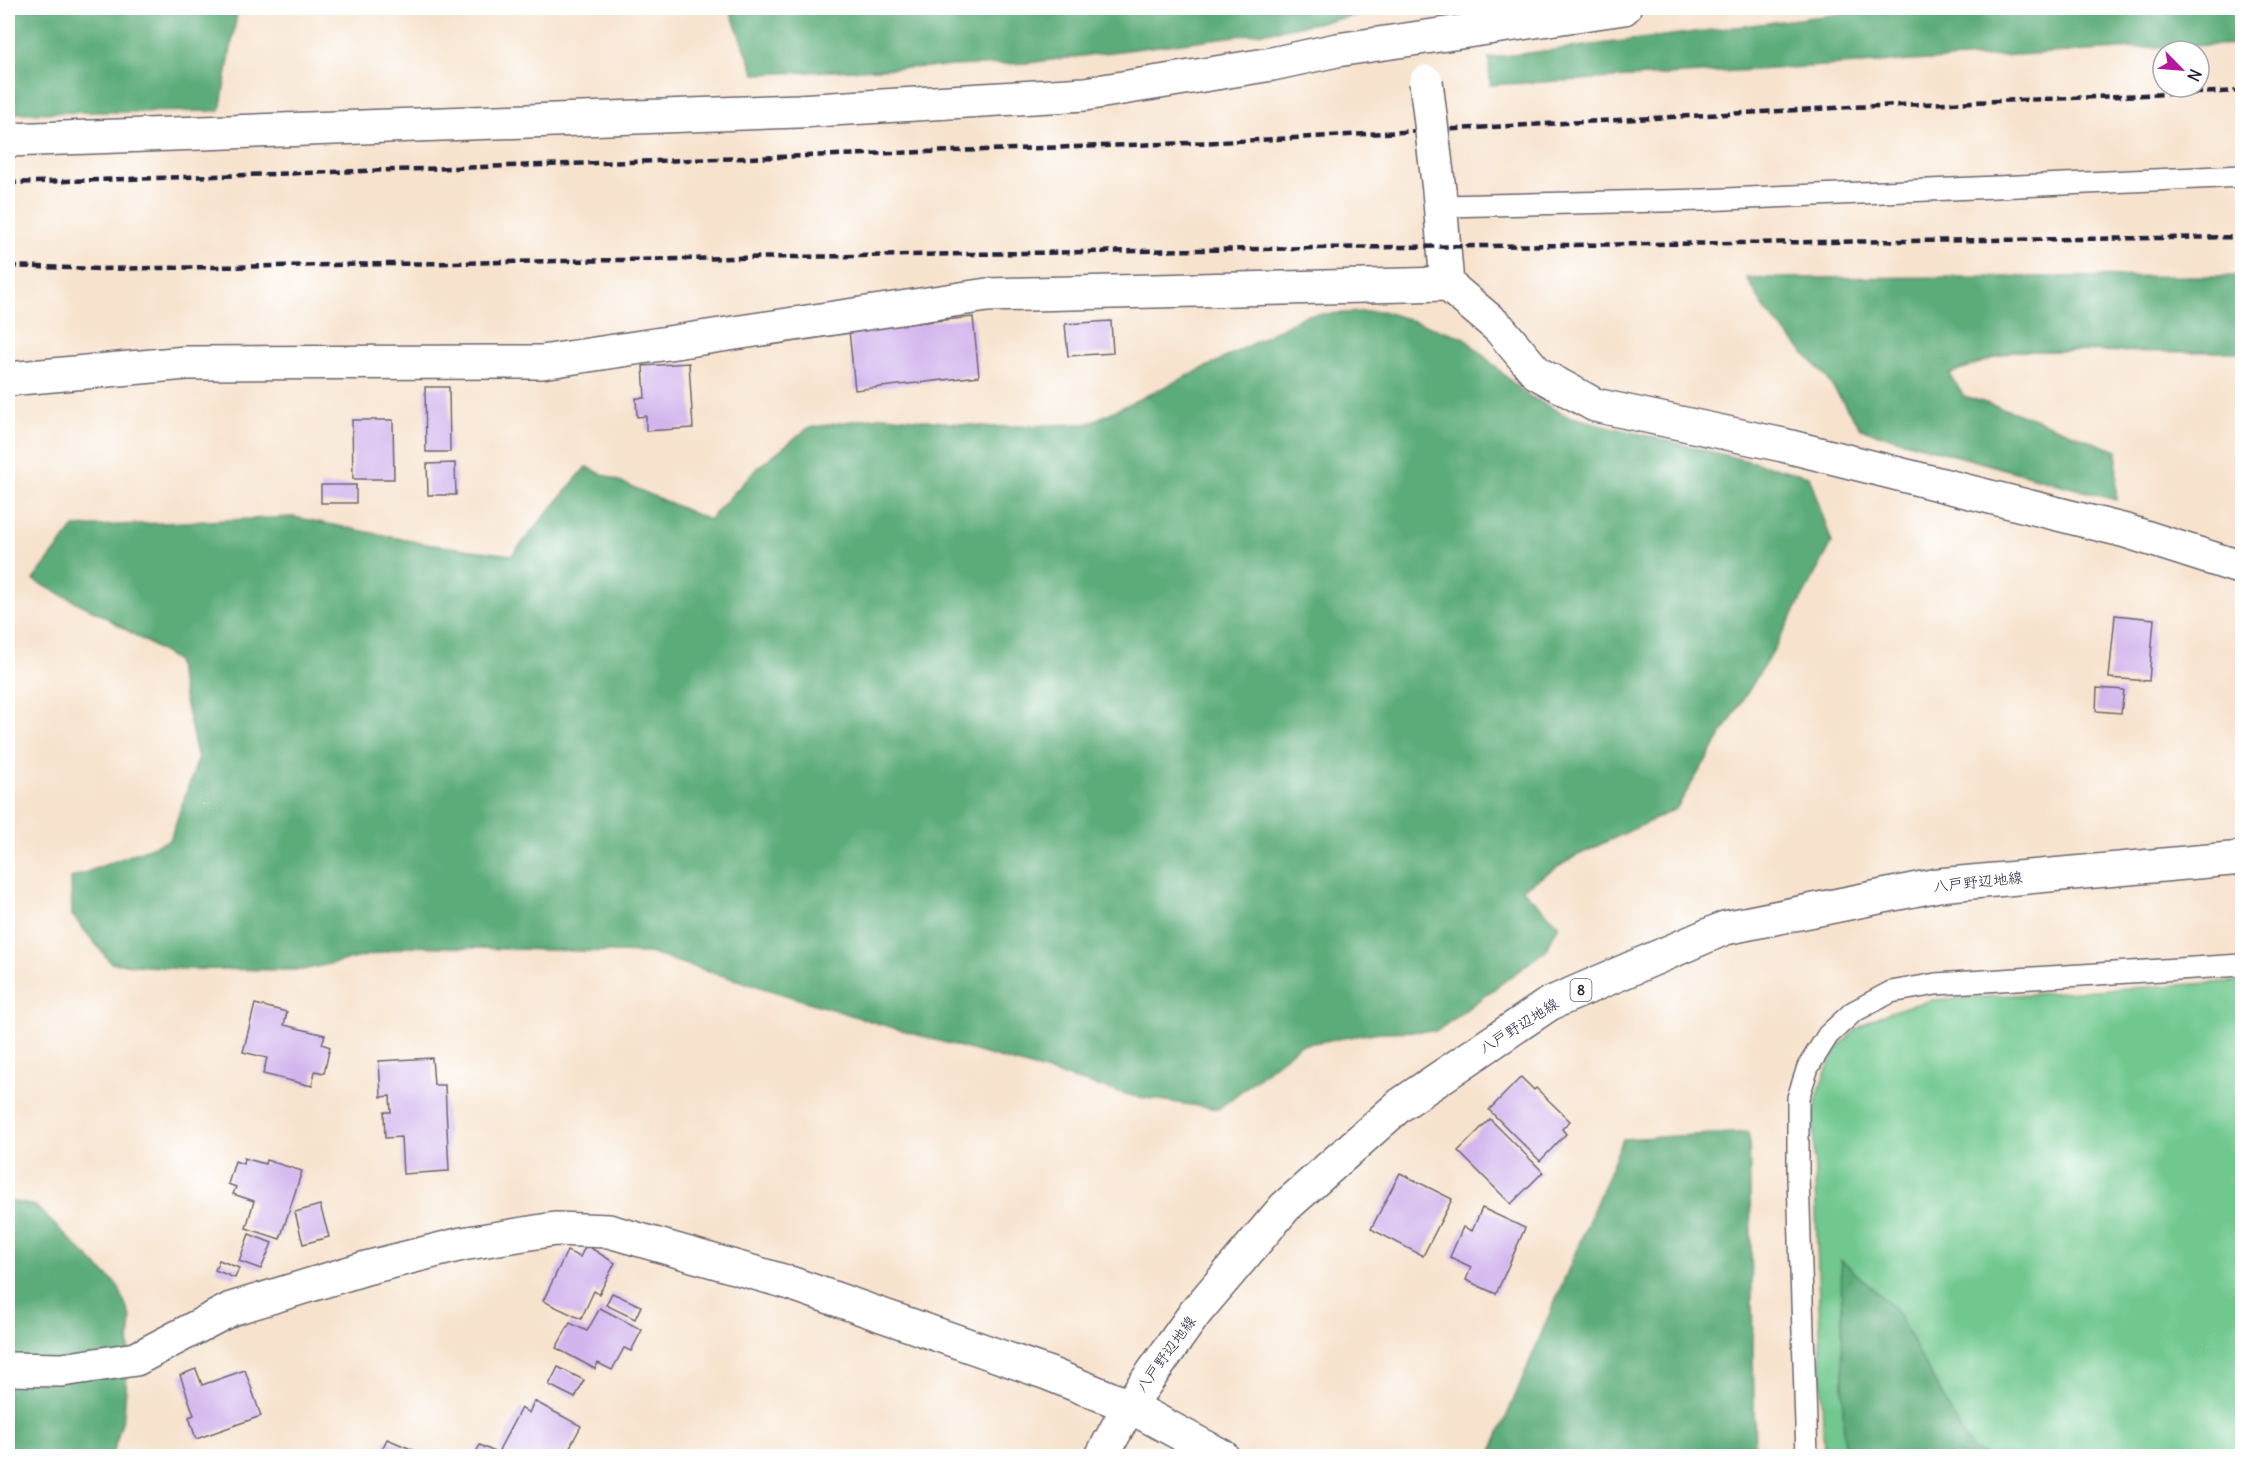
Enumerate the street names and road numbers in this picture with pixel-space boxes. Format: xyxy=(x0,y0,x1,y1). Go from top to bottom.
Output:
street label: 八戸野辺地線 xyxy=(1932,867,2024,896)
road number: 8 xyxy=(1570,979,1592,1001)
street label: 八戸野辺地線 xyxy=(1476,994,1562,1057)
street label: 八戸野辺地線 xyxy=(1131,1312,1200,1396)

